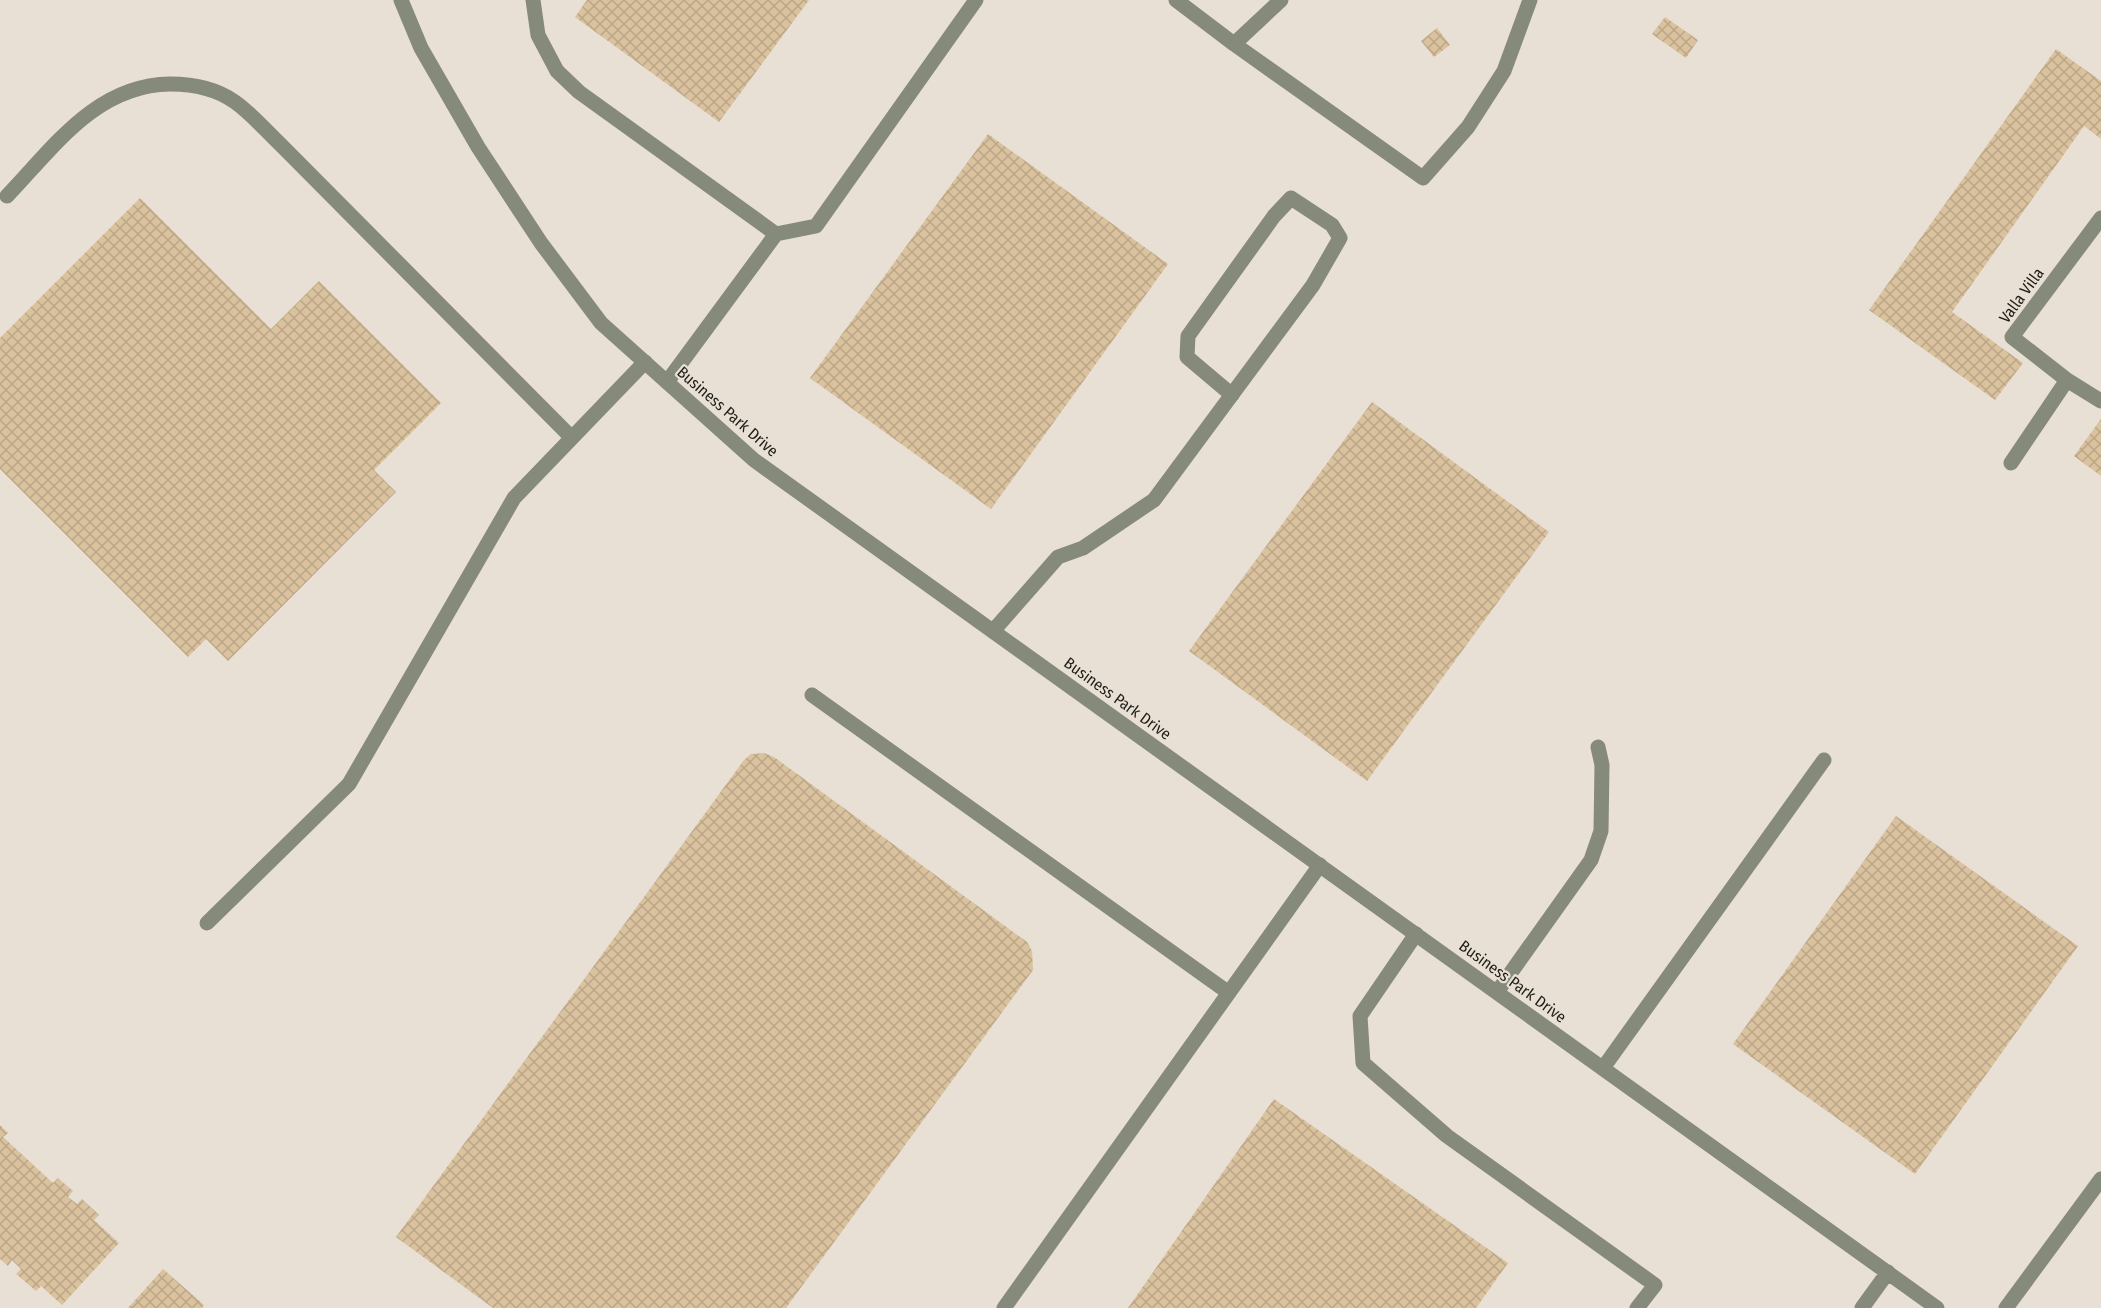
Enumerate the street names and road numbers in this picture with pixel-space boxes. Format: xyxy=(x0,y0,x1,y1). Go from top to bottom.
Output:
street label: Valla Villa xyxy=(1995,264,2048,327)
street label: Business Park Drive xyxy=(673,362,782,460)
street label: Business Park Drive xyxy=(1060,653,1175,744)
street label: Business Park Drive xyxy=(1455,936,1570,1027)

